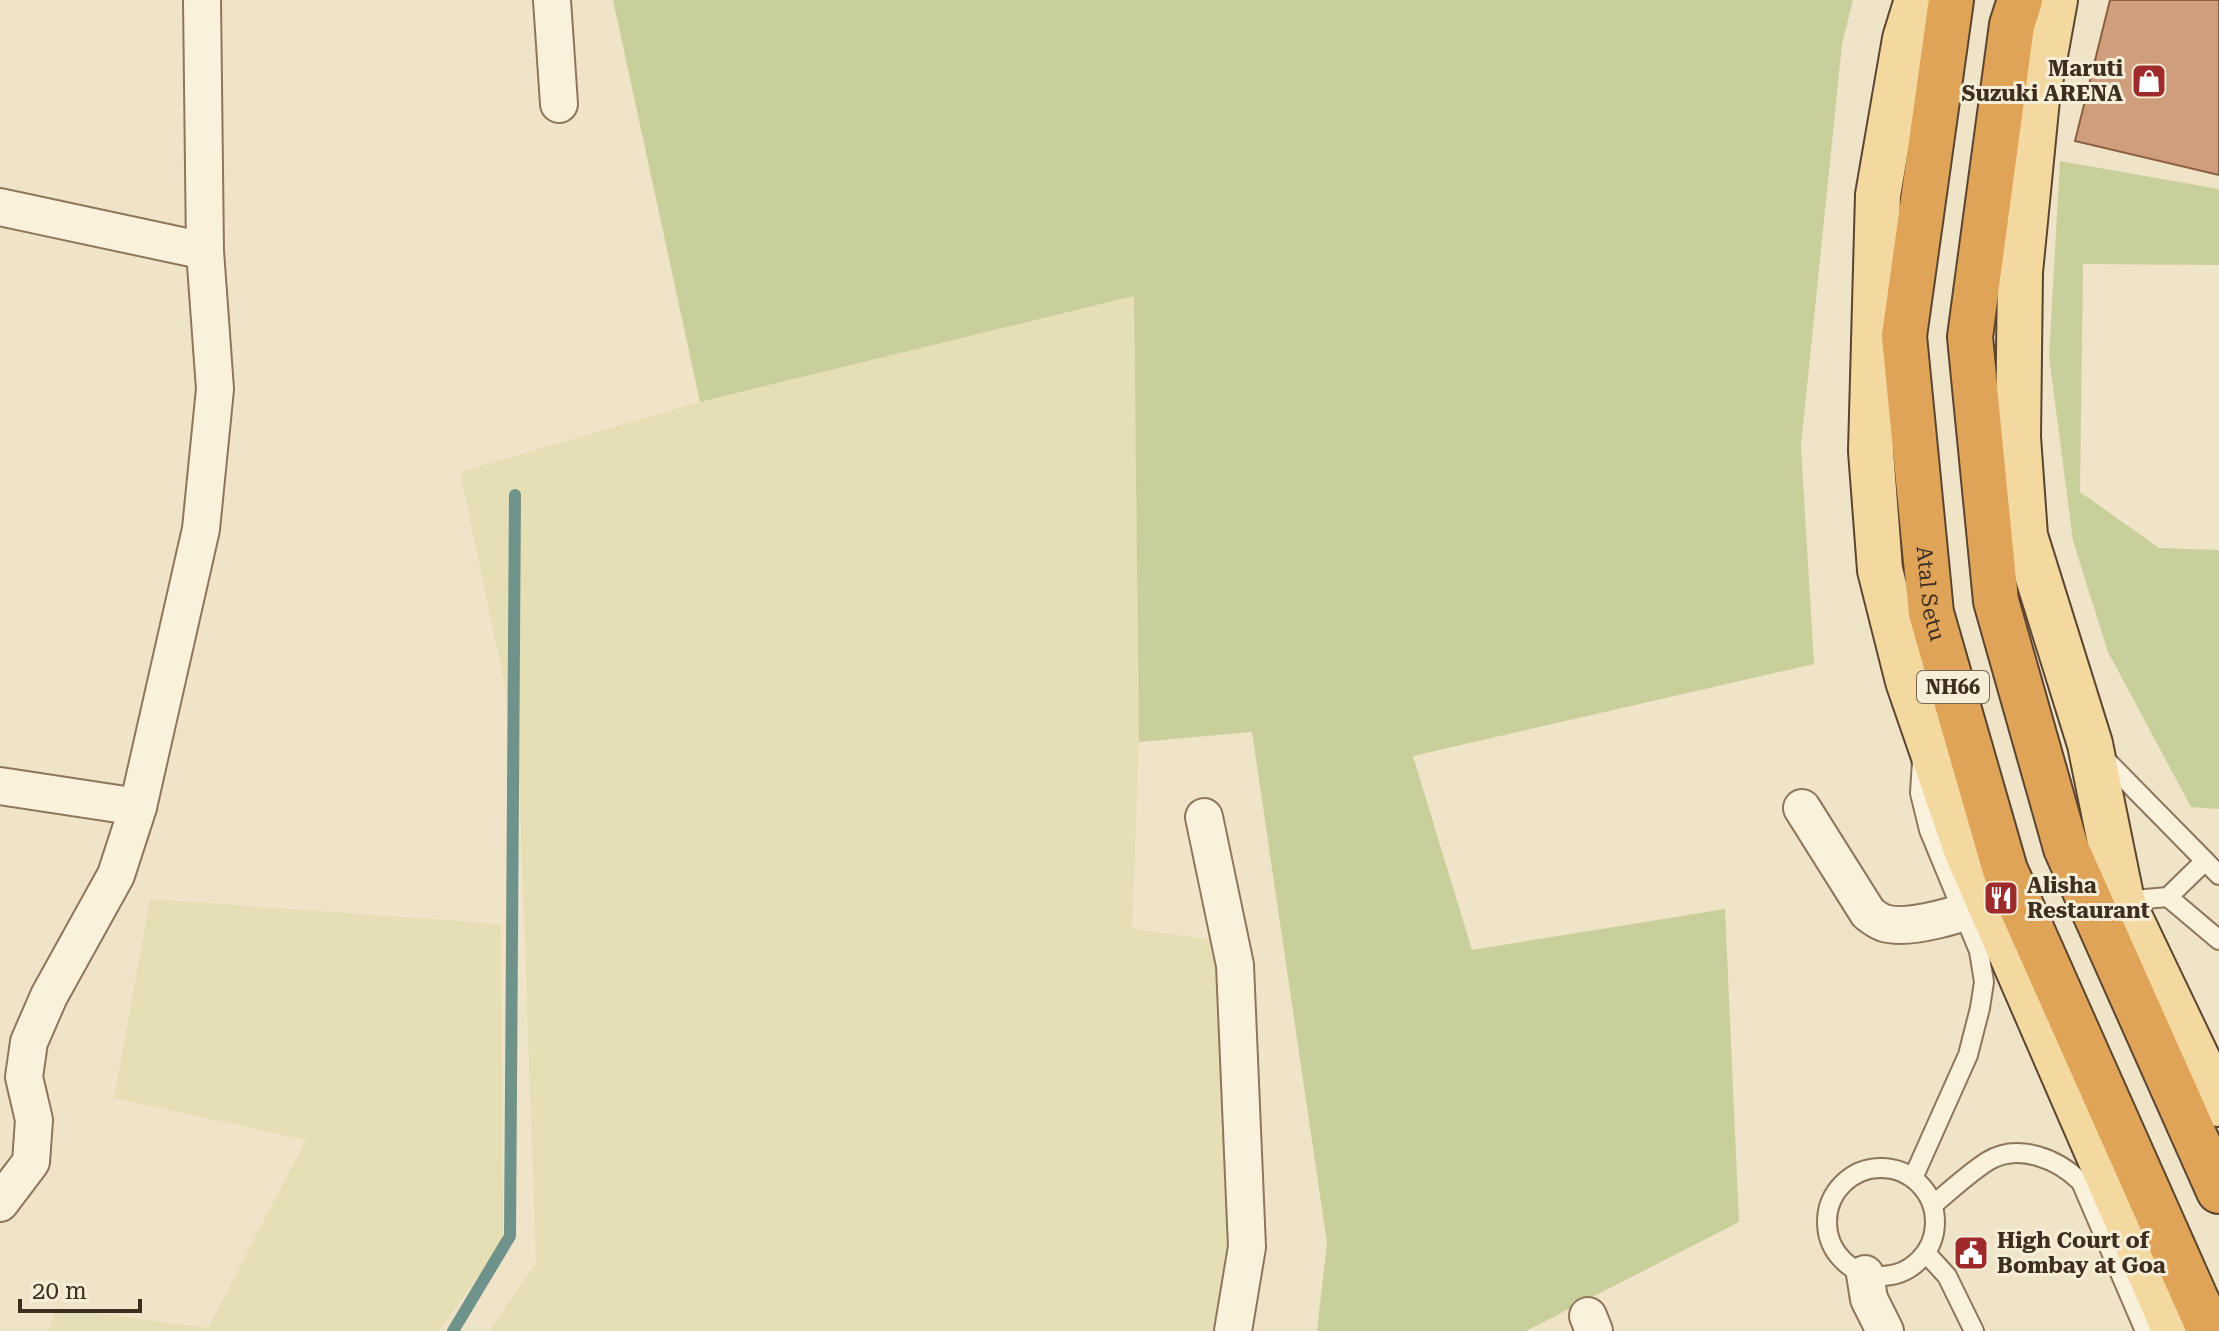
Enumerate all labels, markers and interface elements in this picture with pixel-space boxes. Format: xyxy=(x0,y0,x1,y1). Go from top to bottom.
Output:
place label: Maruti Suzuki ARENA xyxy=(1961,56,2123,106)
shop icon: Maruti Suzuki ARENA xyxy=(2130,62,2168,100)
street label: Atal Setu xyxy=(1912,545,1950,644)
road number: NH66 xyxy=(1917,671,1989,703)
place label: Alisha Restaurant xyxy=(2027,873,2150,923)
restaurant icon: Alisha Restaurant xyxy=(1982,879,2020,917)
place label: High Court of Bombay at Goa xyxy=(1997,1228,2166,1278)
public building icon: High Court of Bombay at Goa xyxy=(1952,1234,1990,1272)
scale bar xyxy=(20,1263,140,1313)
text: 20 m xyxy=(32,1277,87,1305)

